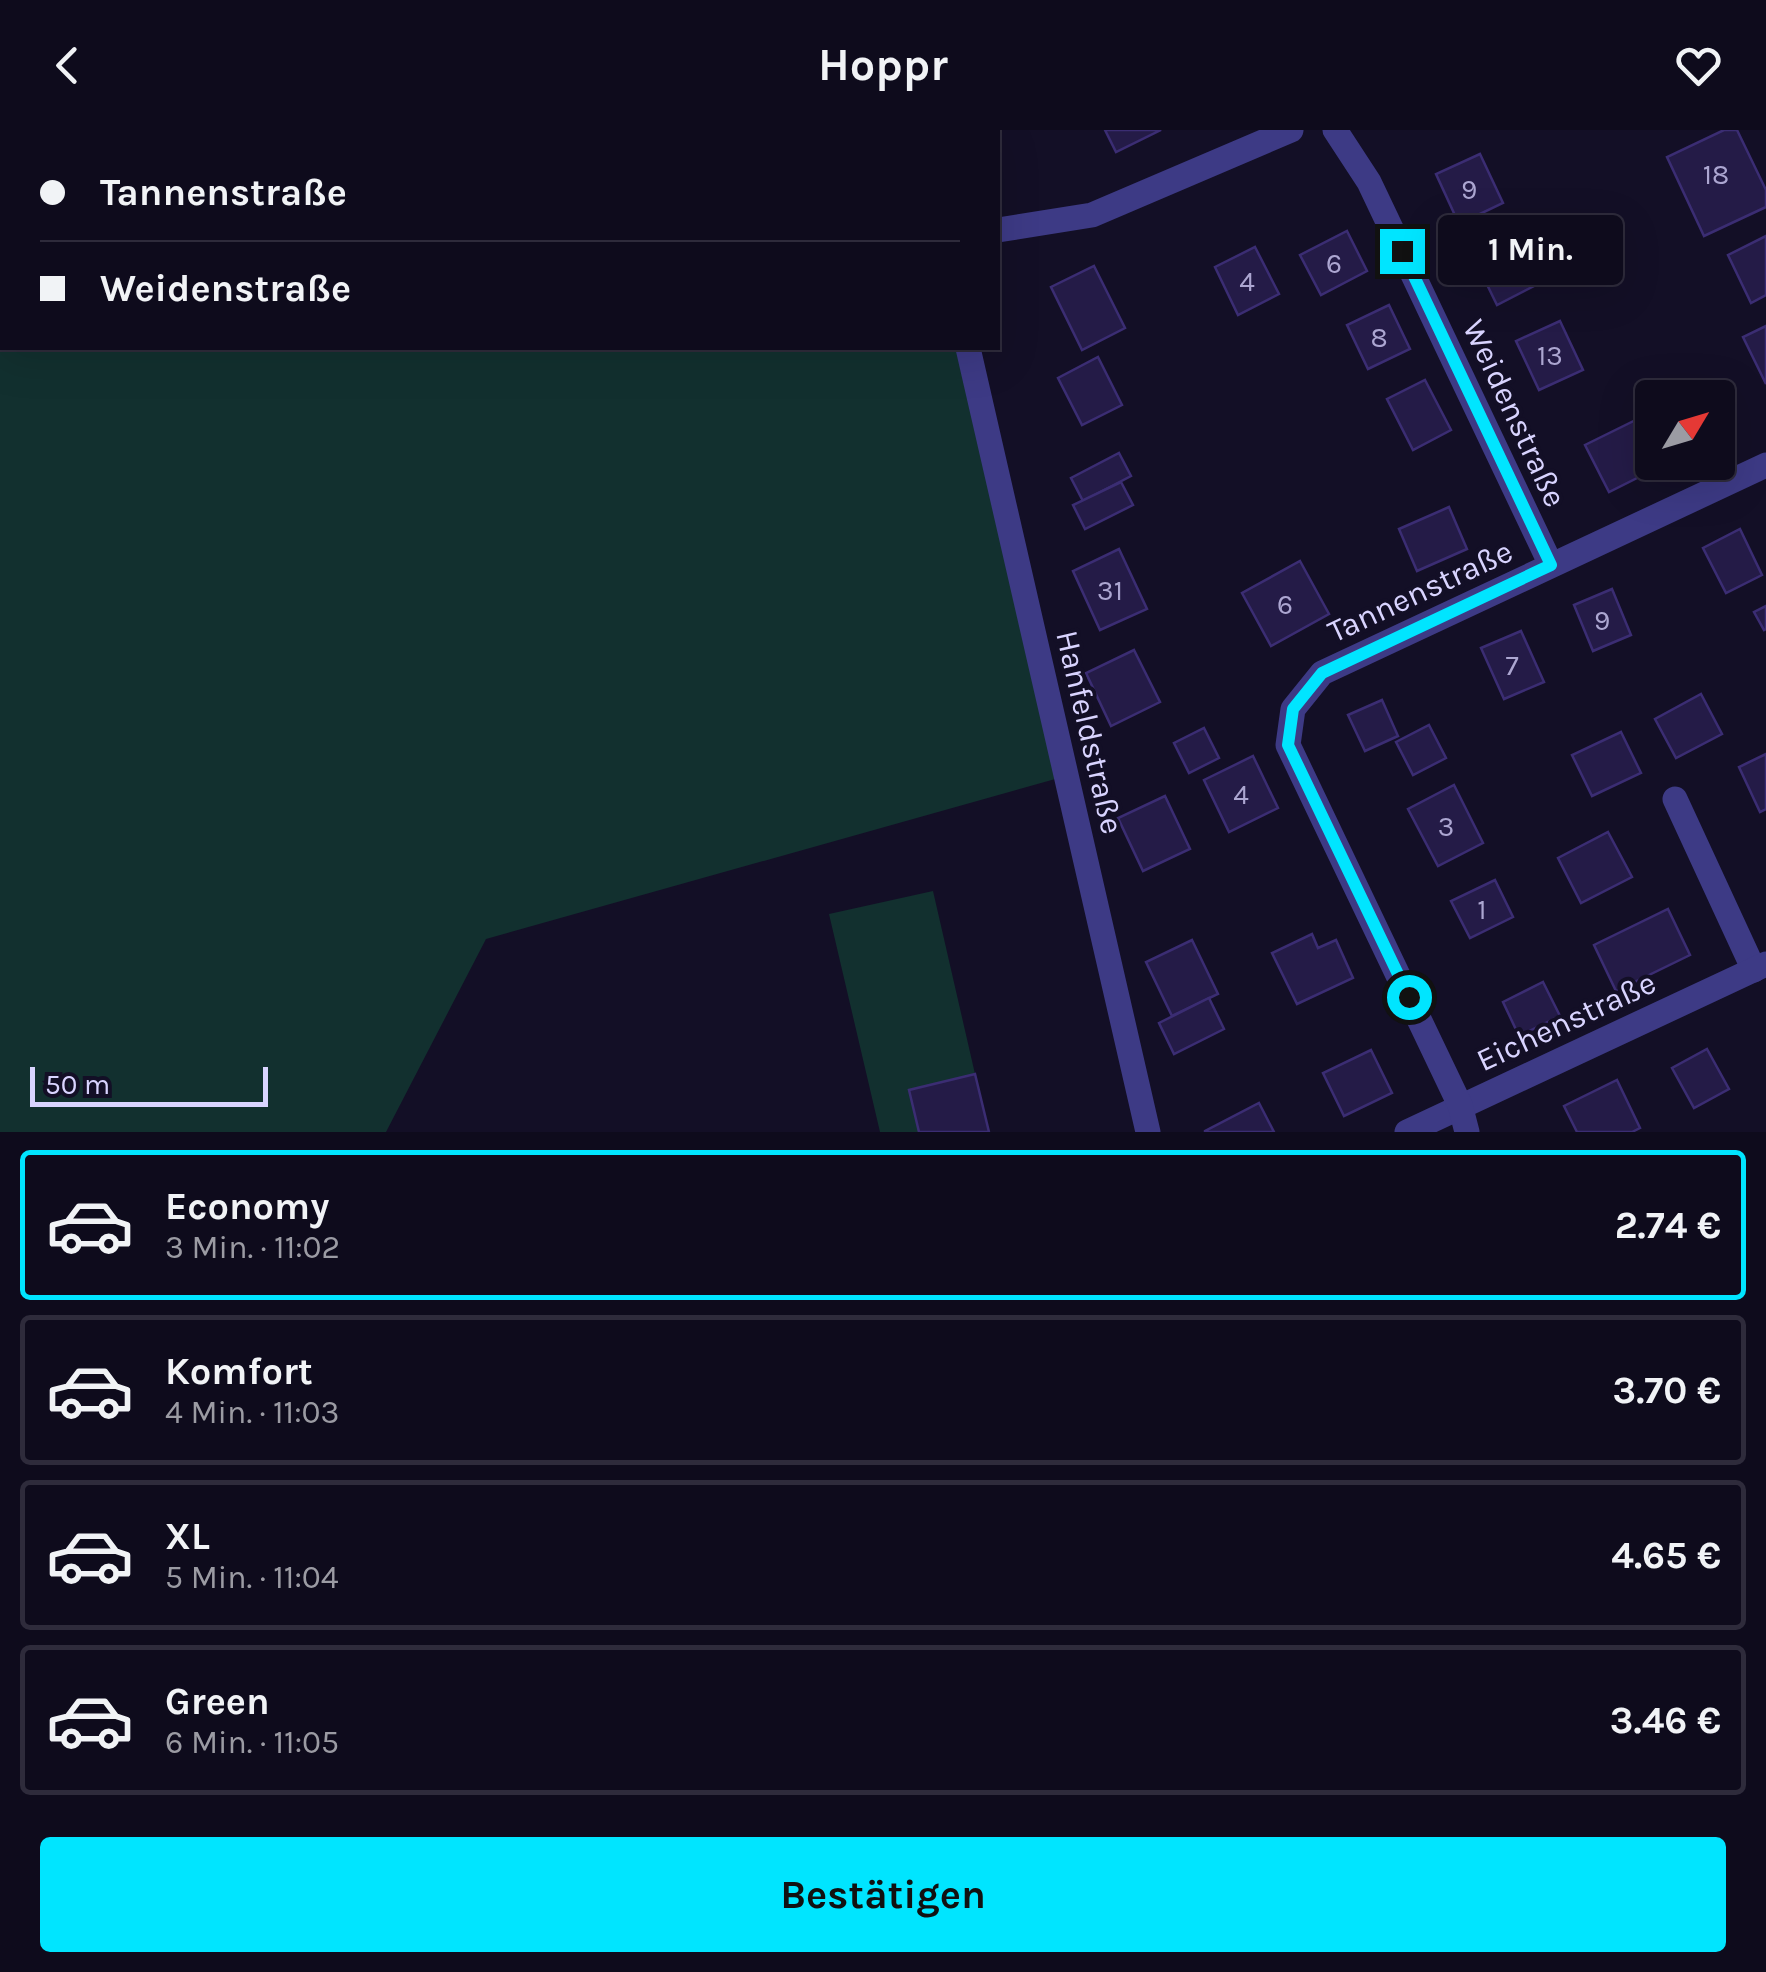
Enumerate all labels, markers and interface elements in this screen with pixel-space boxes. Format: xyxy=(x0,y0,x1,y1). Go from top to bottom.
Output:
icon: back xyxy=(40,38,95,93)
icon: heart xyxy=(1671,38,1726,93)
text: Hoppr xyxy=(818,39,948,91)
house number: 18 xyxy=(1703,158,1729,191)
text: Tannenstraße xyxy=(100,170,347,215)
house number: 9 xyxy=(1461,173,1477,206)
callout: 1 Min. xyxy=(1437,216,1622,286)
route end xyxy=(1380,229,1425,274)
text: 1 Min. xyxy=(1488,231,1573,268)
house number: 6 xyxy=(1326,247,1342,280)
house number: 4 xyxy=(1239,265,1255,298)
text: Weidenstraße xyxy=(100,266,351,311)
street label: Weidenstraße xyxy=(1455,314,1574,513)
house number: 8 xyxy=(1370,321,1388,354)
house number: 13 xyxy=(1537,339,1563,372)
north arrow xyxy=(1635,380,1735,480)
map controls xyxy=(1635,380,1735,480)
street label: Tannenstraße xyxy=(1322,533,1518,650)
house number: 31 xyxy=(1097,574,1123,607)
house number: 6 xyxy=(1277,588,1293,621)
house number: 9 xyxy=(1594,604,1610,637)
street label: Hanfeldstraße xyxy=(1048,627,1131,837)
house number: 7 xyxy=(1505,649,1519,682)
house number: 4 xyxy=(1233,778,1249,811)
house number: 3 xyxy=(1438,810,1454,843)
house number: 1 xyxy=(1477,893,1487,926)
street label: Eichenstraße xyxy=(1471,964,1662,1079)
route start xyxy=(1387,975,1432,1020)
scale bar xyxy=(30,1062,268,1106)
text: 50 m xyxy=(45,1068,110,1101)
icon: car xyxy=(45,1180,135,1270)
text: Economy xyxy=(165,1184,329,1229)
text: 2.74 € xyxy=(1615,1203,1721,1248)
text: 3 Min. · 11:02 xyxy=(165,1229,340,1266)
icon: car xyxy=(45,1345,135,1435)
text: Komfort xyxy=(165,1349,313,1394)
text: 3.70 € xyxy=(1613,1368,1721,1413)
text: 4 Min. · 11:03 xyxy=(165,1394,339,1431)
icon: car xyxy=(45,1510,135,1600)
text: XL xyxy=(165,1514,210,1559)
text: 4.65 € xyxy=(1611,1533,1721,1578)
text: 5 Min. · 11:04 xyxy=(165,1559,339,1596)
icon: car xyxy=(45,1675,135,1765)
text: Green xyxy=(165,1679,270,1724)
text: 3.46 € xyxy=(1610,1698,1721,1743)
text: 6 Min. · 11:05 xyxy=(165,1724,339,1761)
button: Bestätigen xyxy=(40,1837,1726,1952)

